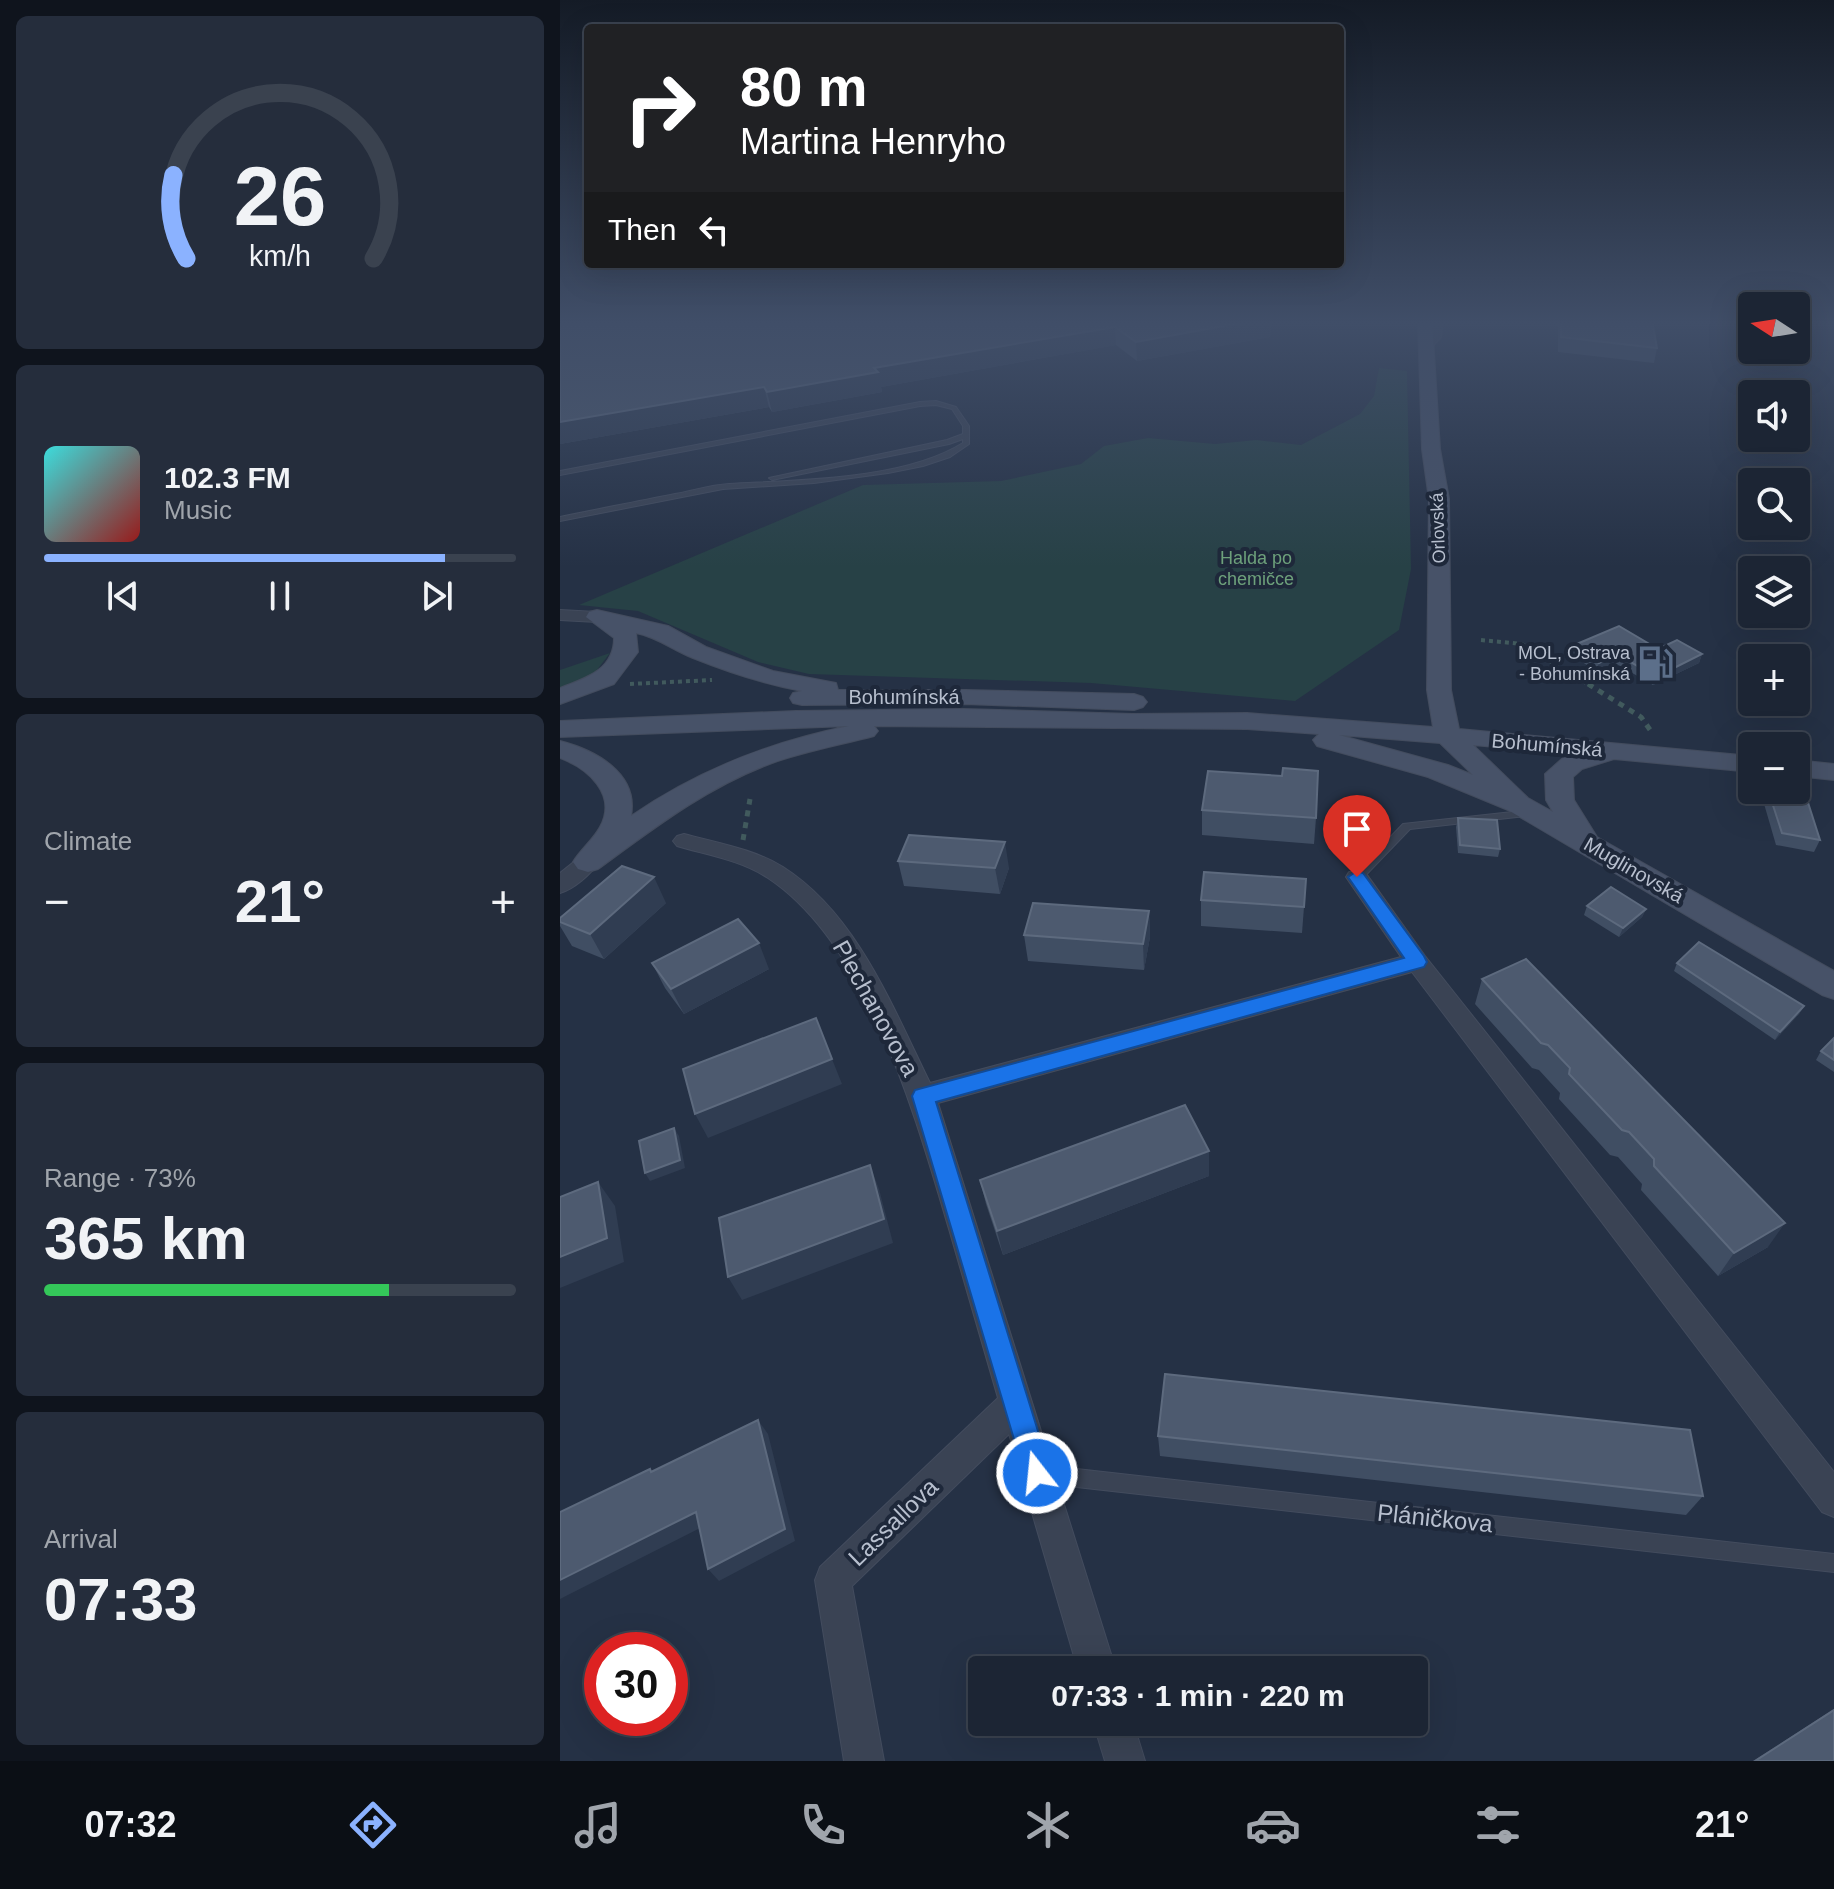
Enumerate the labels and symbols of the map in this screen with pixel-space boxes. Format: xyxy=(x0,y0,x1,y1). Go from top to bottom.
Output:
north arrow xyxy=(1738,292,1810,364)
street label: Orlovská xyxy=(1427,491,1449,564)
park label: Halda po chemičce xyxy=(1218,548,1294,589)
place label: MOL, Ostrava - Bohumínská xyxy=(1518,643,1631,684)
fuel station icon: MOL, Ostrava - Bohumínská xyxy=(1637,644,1675,682)
street label: Bohumínská xyxy=(848,686,960,708)
street label: Bohumínská xyxy=(1491,729,1604,761)
pin xyxy=(1323,795,1391,877)
street label: Muglinovská xyxy=(1580,833,1688,908)
street label: Plechanovova xyxy=(828,936,925,1081)
position arrow xyxy=(995,1431,1079,1515)
street label: Lassallova xyxy=(843,1472,944,1571)
street label: Pláničkova xyxy=(1376,1499,1495,1538)
speed limit sign: 30 xyxy=(584,1632,688,1736)

